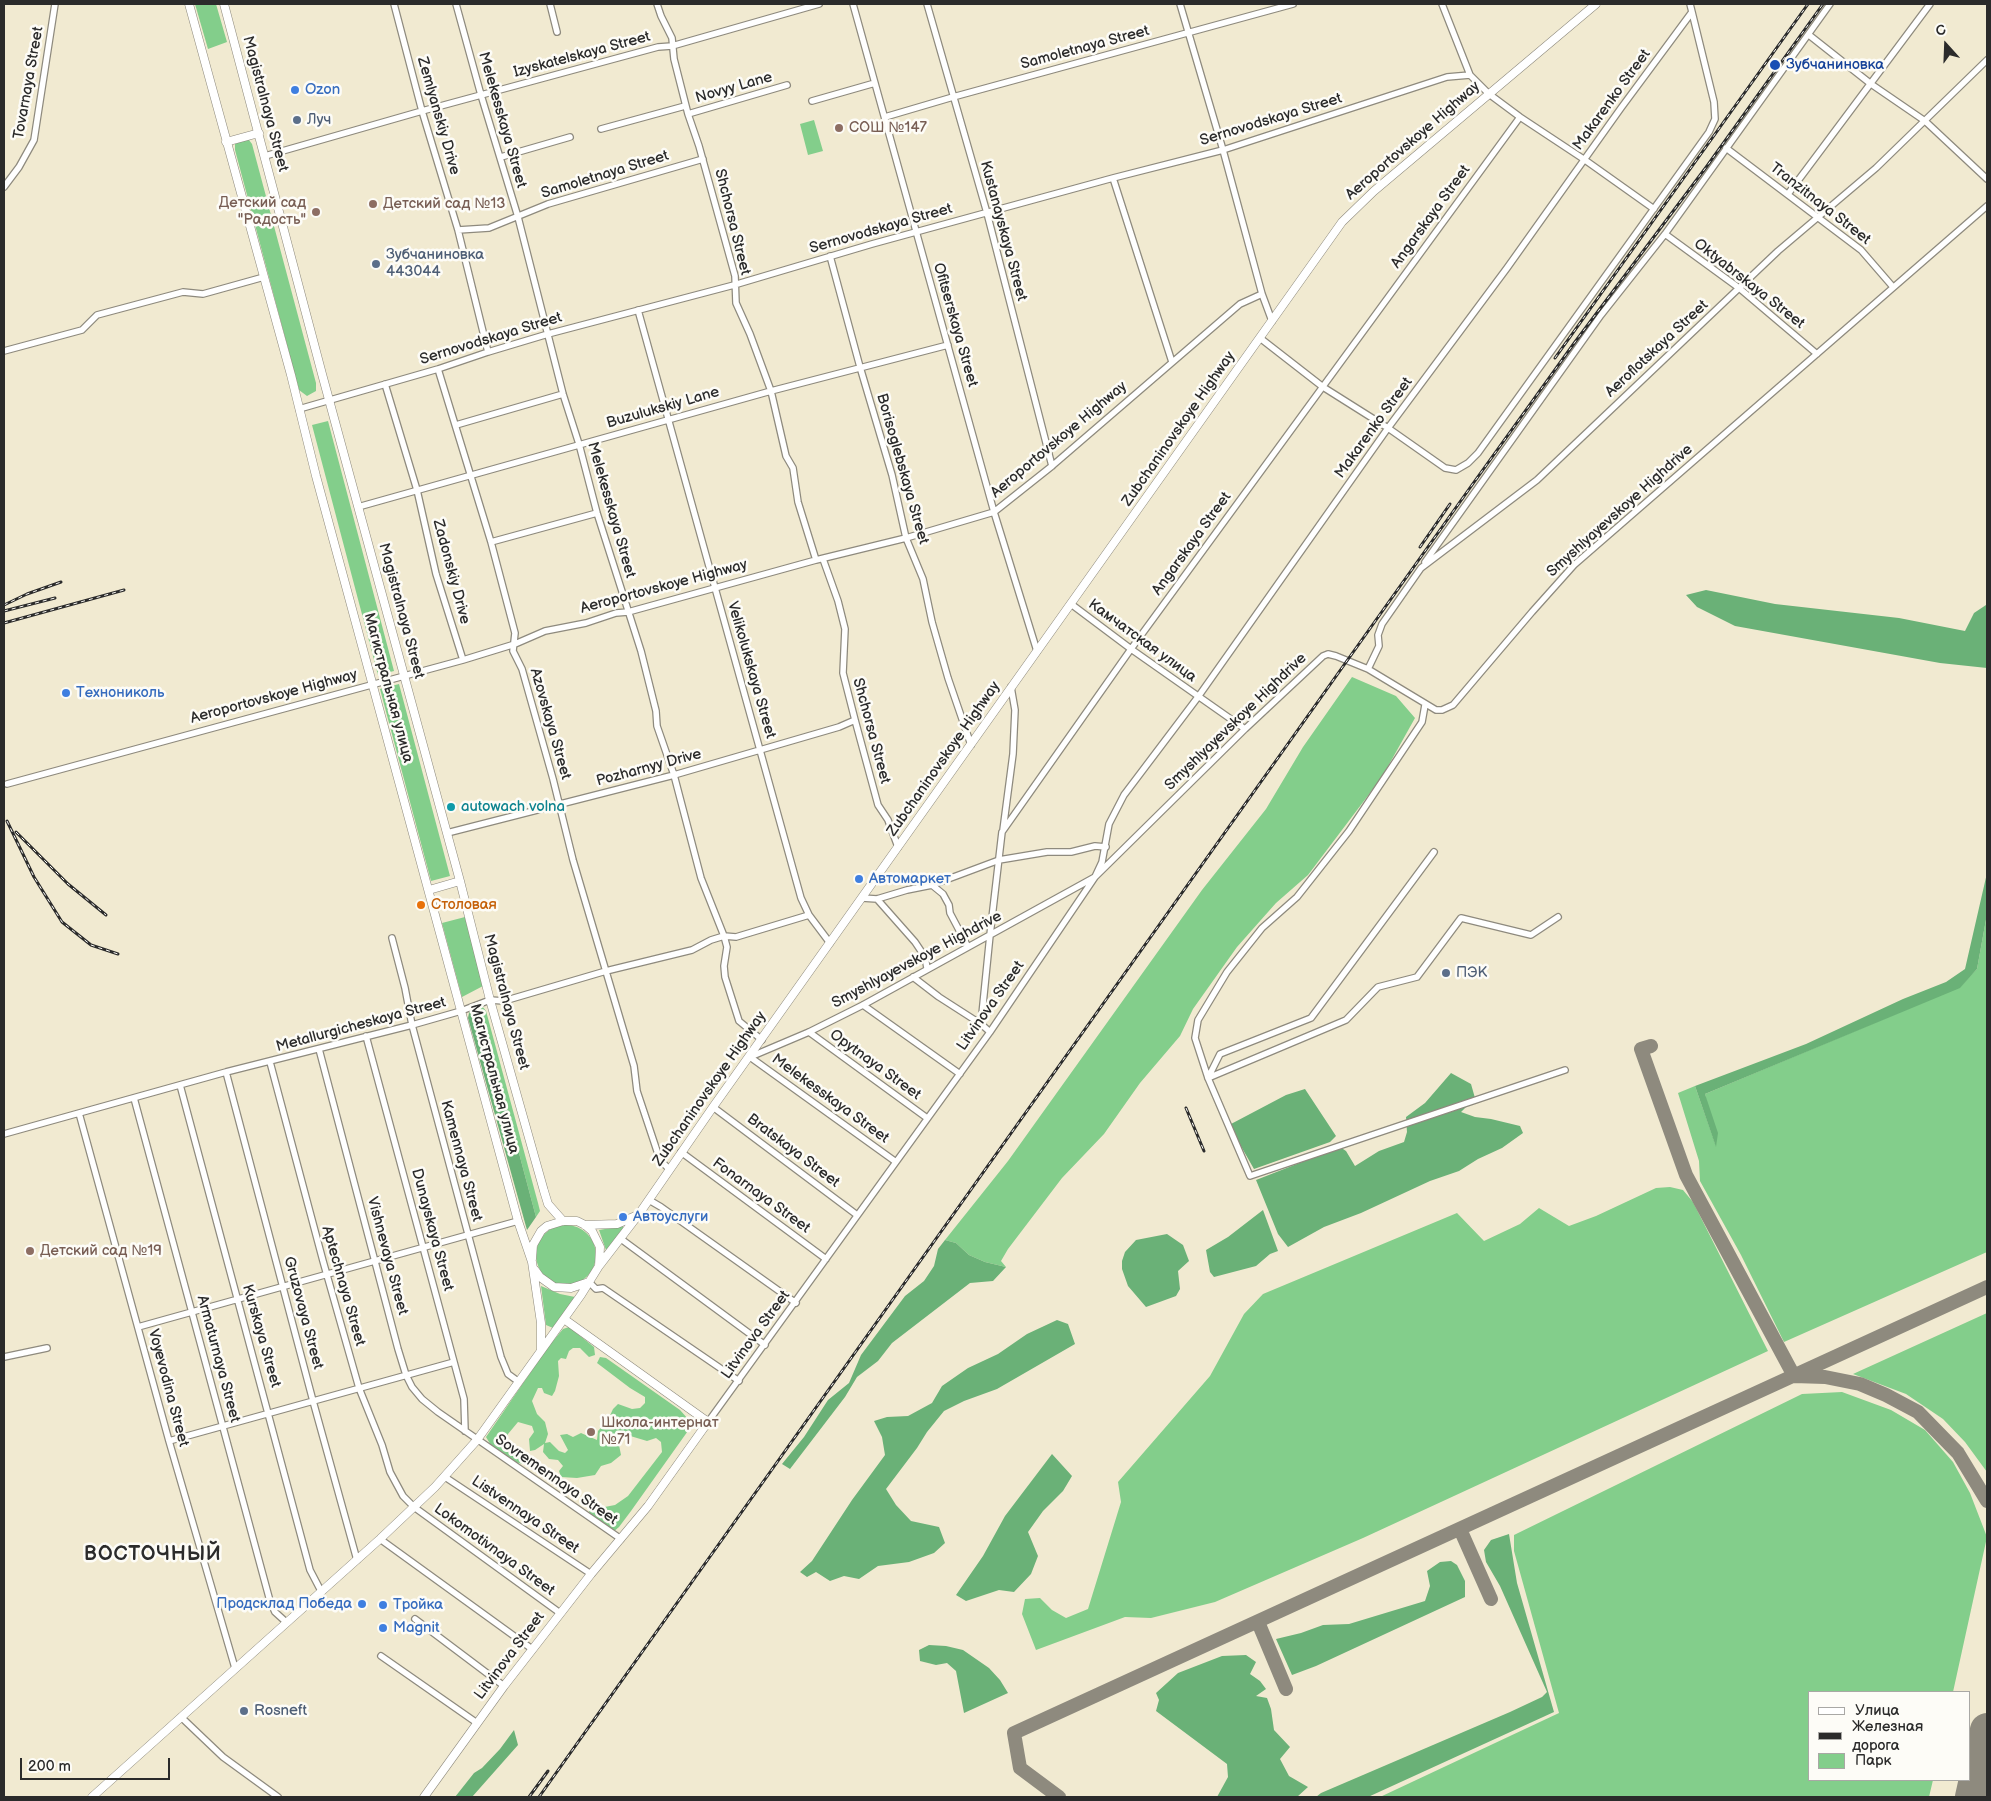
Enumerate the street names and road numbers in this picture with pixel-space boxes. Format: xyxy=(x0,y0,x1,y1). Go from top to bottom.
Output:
street label: Samoletnaya Street xyxy=(1019,22,1151,74)
street label: Tovarnaya Street xyxy=(10,25,48,141)
street label: Izyskatelskaya Street xyxy=(512,28,652,82)
street label: Magistralnaya Street xyxy=(238,34,292,174)
street label: Makarenko Street xyxy=(1569,46,1655,154)
street label: Melekesskaya Street xyxy=(474,50,530,190)
street label: Zemlyanskiy Drive xyxy=(413,55,463,177)
street label: Novyy Lane xyxy=(694,68,774,108)
street label: Aeroportovskoye Highway xyxy=(1342,78,1484,204)
street label: Sernovodskaya Street xyxy=(1198,90,1344,150)
street label: Samoletnaya Street xyxy=(539,147,671,203)
street label: Kustanayskaya Street xyxy=(976,159,1030,303)
street label: Tranzitnaya Street xyxy=(1766,159,1874,249)
street label: Angarskaya Street xyxy=(1387,162,1475,272)
street label: Shchorsa Street xyxy=(710,167,754,277)
street label: Sernovodskaya Street xyxy=(808,200,954,258)
street label: Oktyabrskaya Street xyxy=(1690,235,1808,333)
street label: Ofitserskaya Street xyxy=(929,261,981,389)
street label: Aeroflotskaya Street xyxy=(1602,297,1712,401)
street label: Sernovodskaya Street xyxy=(418,309,564,369)
street label: Zubchaninovskoye Highway xyxy=(1119,348,1239,510)
street label: Makarenko Street xyxy=(1331,374,1417,482)
street label: Aeroportovskoye Highway xyxy=(987,378,1131,502)
street label: Buzulukskiy Lane xyxy=(605,383,721,433)
street label: Borisoglebskaya Street xyxy=(872,392,932,546)
street label: Melekesskaya Street xyxy=(583,440,639,580)
street label: Smyshlyayevskoye Highdrive xyxy=(1543,441,1697,581)
street label: Angarskaya Street xyxy=(1148,489,1236,599)
street label: Zadonskiy Drive xyxy=(428,518,474,626)
street label: Magistralnaya Street xyxy=(374,541,428,681)
street label: Aeroportovskoye Highway xyxy=(579,556,749,618)
street label: Камчатская улица xyxy=(1084,596,1200,686)
street label: Velikolukskaya Street xyxy=(723,599,779,741)
street label: Магистральная улица xyxy=(359,611,417,765)
street label: Smyshlyayevskoye Highdrive xyxy=(1161,650,1311,794)
street label: Aeroportovskoye Highway xyxy=(189,666,359,728)
street label: Azovskaya Street xyxy=(526,666,574,782)
street label: Shchorsa Street xyxy=(848,676,894,786)
street label: Zubchaninovskoye Highway xyxy=(884,678,1004,840)
street label: Pozharnyy Drive xyxy=(595,745,703,791)
street label: Smyshlyayevskoye Highdrive xyxy=(829,907,1005,1013)
street label: Magistralnaya Street xyxy=(479,932,533,1072)
street label: Litvinova Street xyxy=(953,958,1029,1054)
street label: Metallurgicheskaya Street xyxy=(274,994,448,1056)
street label: Магистральная улица xyxy=(465,1002,523,1156)
street label: Zubchaninovskoye Highway xyxy=(650,1008,770,1170)
street label: Opytnaya Street xyxy=(826,1026,924,1104)
street label: Melekesskaya Street xyxy=(768,1050,892,1148)
street label: Kamennaya Street xyxy=(436,1098,486,1224)
street label: Bratskaya Street xyxy=(743,1110,843,1192)
street label: Fonarnaya Street xyxy=(709,1155,813,1237)
street label: Dunayskaya Street xyxy=(407,1167,457,1293)
street label: Vishnevaya Street xyxy=(363,1195,411,1317)
street label: Aptechnaya Street xyxy=(317,1224,369,1348)
street label: Gruzovaya Street xyxy=(279,1255,327,1371)
street label: Kurskaya Street xyxy=(238,1282,284,1390)
street label: Litvinova Street xyxy=(718,1287,794,1383)
street label: Armaturnaya Street xyxy=(192,1293,244,1425)
street label: Voyevodina Street xyxy=(144,1327,192,1449)
street label: Sovremennaya Street xyxy=(491,1431,621,1529)
street label: Listvennaya Street xyxy=(468,1472,582,1558)
street label: Lokomotivnaya Street xyxy=(430,1500,558,1600)
street label: Litvinova Street xyxy=(471,1609,549,1703)

